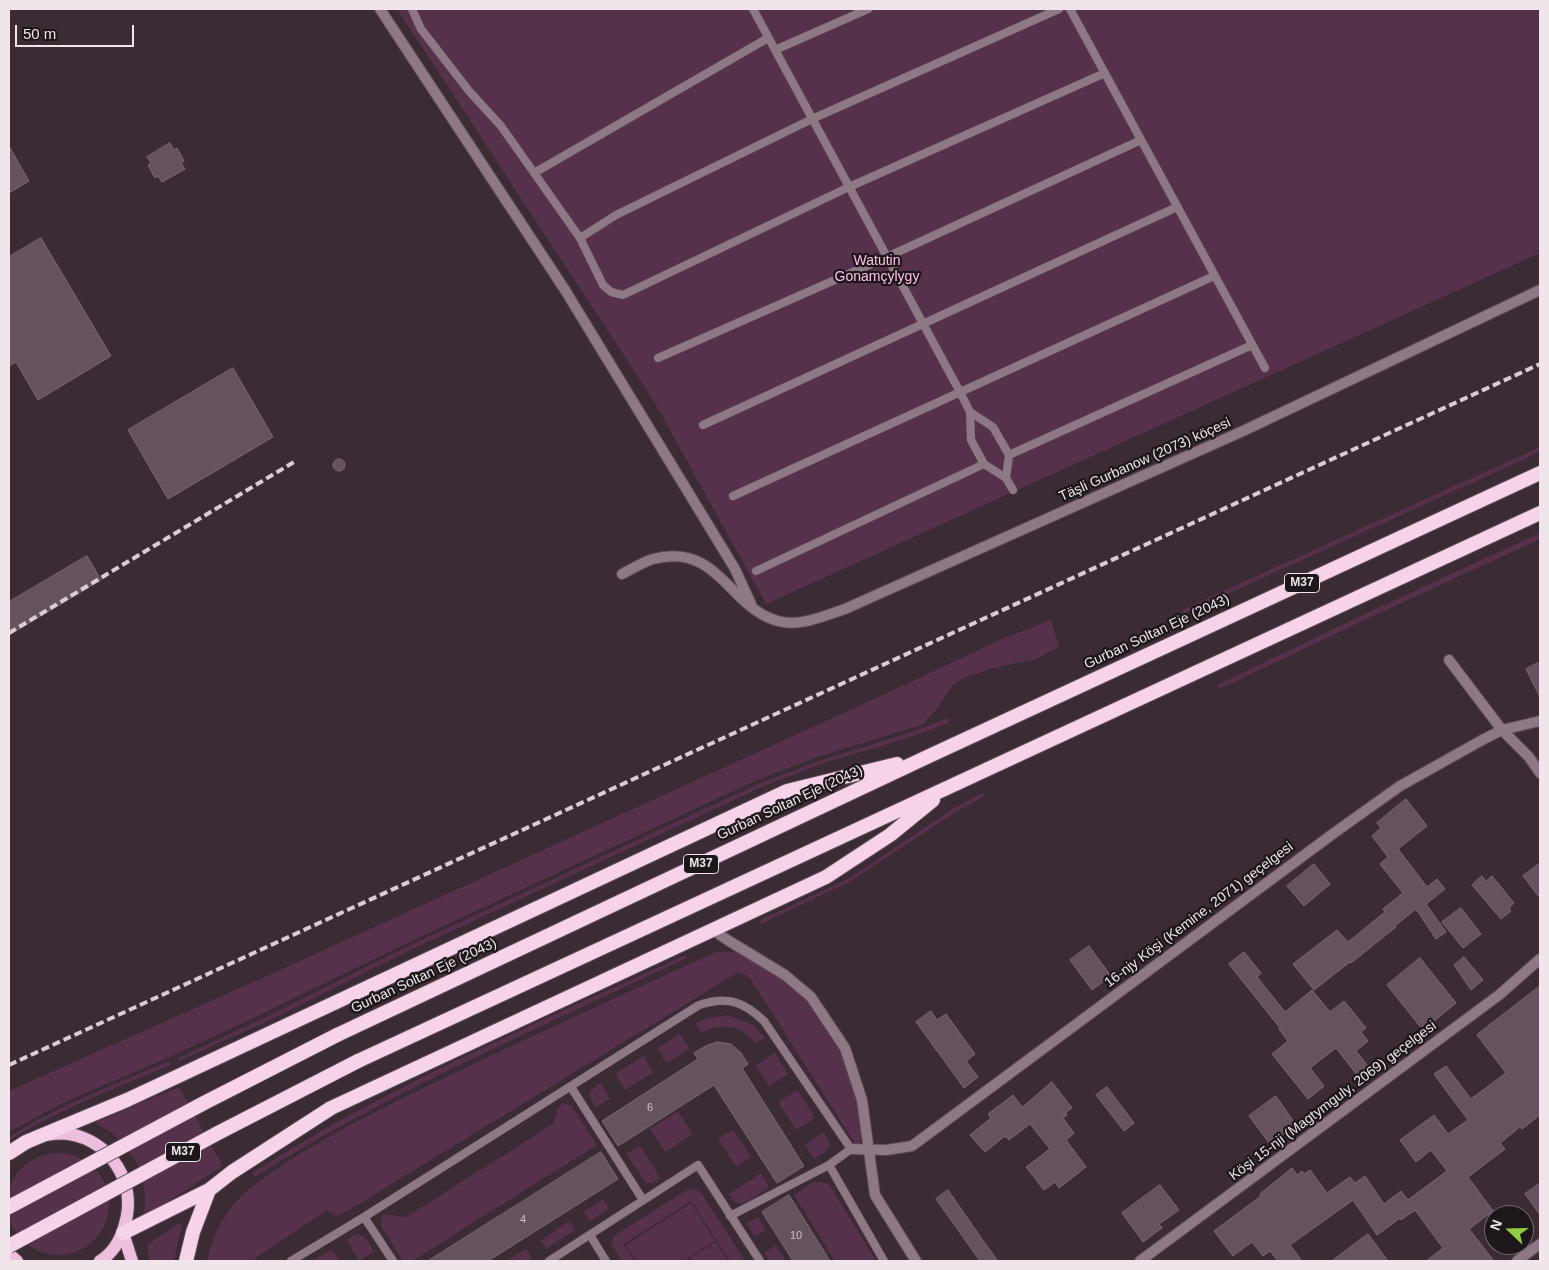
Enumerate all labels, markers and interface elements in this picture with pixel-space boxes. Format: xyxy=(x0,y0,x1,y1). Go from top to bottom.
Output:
scale bar xyxy=(18,15,136,47)
text: 50 m xyxy=(23,25,56,42)
park label: Watutin Gonamçylygy xyxy=(835,253,919,286)
street label: Täşli Gurbanow (2073) köçesi xyxy=(1057,415,1233,505)
road number: M37 xyxy=(1284,574,1320,592)
street label: Gurban Soltan Eje (2043) xyxy=(1082,591,1232,673)
street label: Gurban Soltan Eje (2043) xyxy=(715,762,865,844)
street label: 16-njy Köşi (Kemine, 2071) geçelgesi xyxy=(1101,839,1297,991)
road number: M37 xyxy=(684,854,718,874)
street label: Gurban Soltan Eje (2043) xyxy=(349,935,499,1017)
street label: Köşi 15-nji (Magtymguly, 2069) geçelgesi xyxy=(1226,1018,1440,1184)
house number: 6 xyxy=(647,1101,653,1115)
road number: M37 xyxy=(166,1142,200,1162)
north arrow xyxy=(1484,1205,1534,1255)
house number: 4 xyxy=(520,1213,526,1227)
text: N xyxy=(1487,1217,1505,1233)
house number: 10 xyxy=(790,1229,802,1243)

